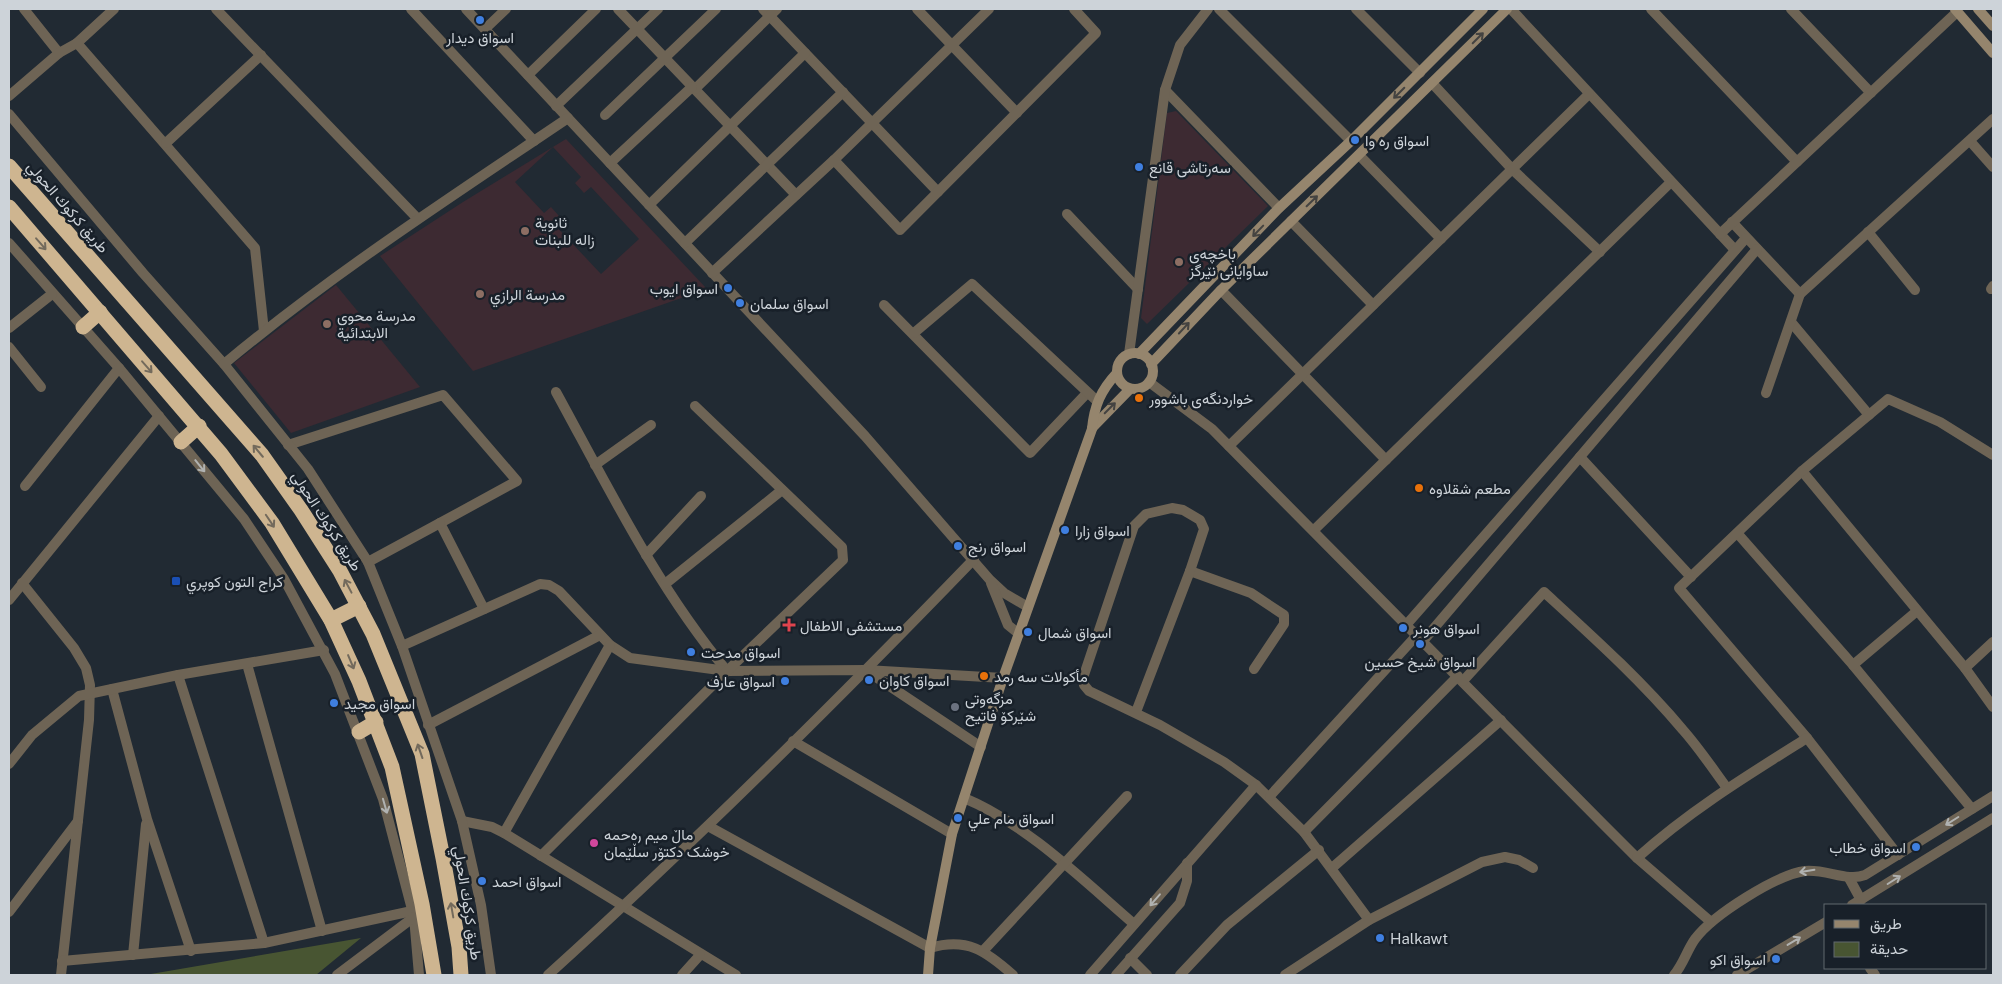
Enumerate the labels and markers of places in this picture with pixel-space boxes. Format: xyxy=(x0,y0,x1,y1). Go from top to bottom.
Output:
marker: اسواق ديدار xyxy=(474,14,486,26)
place label: اسواق ديدار xyxy=(445,29,514,47)
place label: اسواق ره وا xyxy=(1365,132,1429,150)
marker: اسواق ره وا xyxy=(1349,134,1361,146)
place label: سەرتاشی قانع xyxy=(1149,159,1231,179)
marker: سەرتاشی قانع xyxy=(1133,161,1145,173)
place label: ثانوية زاله للبنات xyxy=(535,214,595,249)
marker: ثانوية زاله للبنات xyxy=(519,225,531,237)
place label: باخچەی ساوایانی نێرگز xyxy=(1188,245,1268,281)
marker: باخچەی ساوایانی نێرگز xyxy=(1173,256,1185,268)
place label: اسواق ايوب xyxy=(650,280,718,298)
marker: اسواق ايوب xyxy=(722,282,734,294)
place label: مدرسة الرازي xyxy=(490,286,565,308)
marker: مدرسة الرازي xyxy=(474,288,486,300)
place label: اسواق سلمان xyxy=(750,295,829,313)
marker: اسواق سلمان xyxy=(734,297,746,309)
place label: مدرسة محوي الابتدائية xyxy=(337,307,416,342)
marker: مدرسة محوي الابتدائية xyxy=(321,318,333,330)
place label: خواردنگەی باشوور xyxy=(1148,390,1253,409)
marker: خواردنگەی باشوور xyxy=(1133,392,1145,404)
place label: مطعم شقلاوه xyxy=(1429,480,1511,499)
marker: مطعم شقلاوه xyxy=(1413,482,1425,494)
place label: اسواق زارا xyxy=(1075,522,1130,540)
marker: اسواق زارا xyxy=(1059,524,1071,536)
place label: اسواق رنج xyxy=(968,538,1026,558)
marker: اسواق رنج xyxy=(952,540,964,552)
place label: كراج التون كوپري xyxy=(186,573,283,595)
marker: كراج التون كوپري xyxy=(170,575,182,587)
place label: مستشفى الاطفال xyxy=(800,617,902,636)
marker: مستشفى الاطفال xyxy=(782,618,796,632)
place label: اسواق هونر xyxy=(1412,620,1480,638)
marker: اسواق هونر xyxy=(1397,622,1409,634)
place label: اسواق شمال xyxy=(1038,624,1111,642)
marker: اسواق شمال xyxy=(1022,626,1034,638)
marker: اسواق شيخ حسين xyxy=(1414,638,1426,650)
place label: اسواق مدحت xyxy=(701,644,780,662)
marker: اسواق مدحت xyxy=(685,646,697,658)
place label: اسواق شيخ حسين xyxy=(1364,653,1476,673)
place label: مأكولات سه رمد xyxy=(994,668,1088,686)
marker: مأكولات سه رمد xyxy=(978,670,990,682)
place label: اسواق كاوان xyxy=(879,672,949,690)
place label: اسواق عارف xyxy=(707,673,775,691)
marker: اسواق كاوان xyxy=(863,674,875,686)
marker: اسواق عارف xyxy=(779,675,791,687)
place label: مزگەوتی شێرکۆ فاتیح xyxy=(965,690,1036,727)
place label: اسواق مجيد xyxy=(344,695,415,713)
marker: اسواق مجيد xyxy=(328,697,340,709)
marker: مزگەوتی شێرکۆ فاتیح xyxy=(949,701,961,713)
place label: اسواق مام علي xyxy=(968,810,1054,832)
marker: اسواق مام علي xyxy=(952,812,964,824)
place label: ماڵ میم رەحمە خوشک دکتۆر سڵێمان xyxy=(604,826,730,861)
marker: ماڵ میم رەحمە خوشک دکتۆر سڵێمان xyxy=(588,837,600,849)
place label: اسواق خطاب xyxy=(1829,839,1906,857)
marker: اسواق خطاب xyxy=(1910,841,1922,853)
place label: اسواق احمد xyxy=(492,873,562,891)
marker: اسواق احمد xyxy=(476,875,488,887)
place label: Halkawt xyxy=(1390,930,1448,947)
marker: Halkawt xyxy=(1374,932,1386,944)
place label: اسواق اكو xyxy=(1710,951,1766,969)
marker: اسواق اكو xyxy=(1770,953,1782,965)

